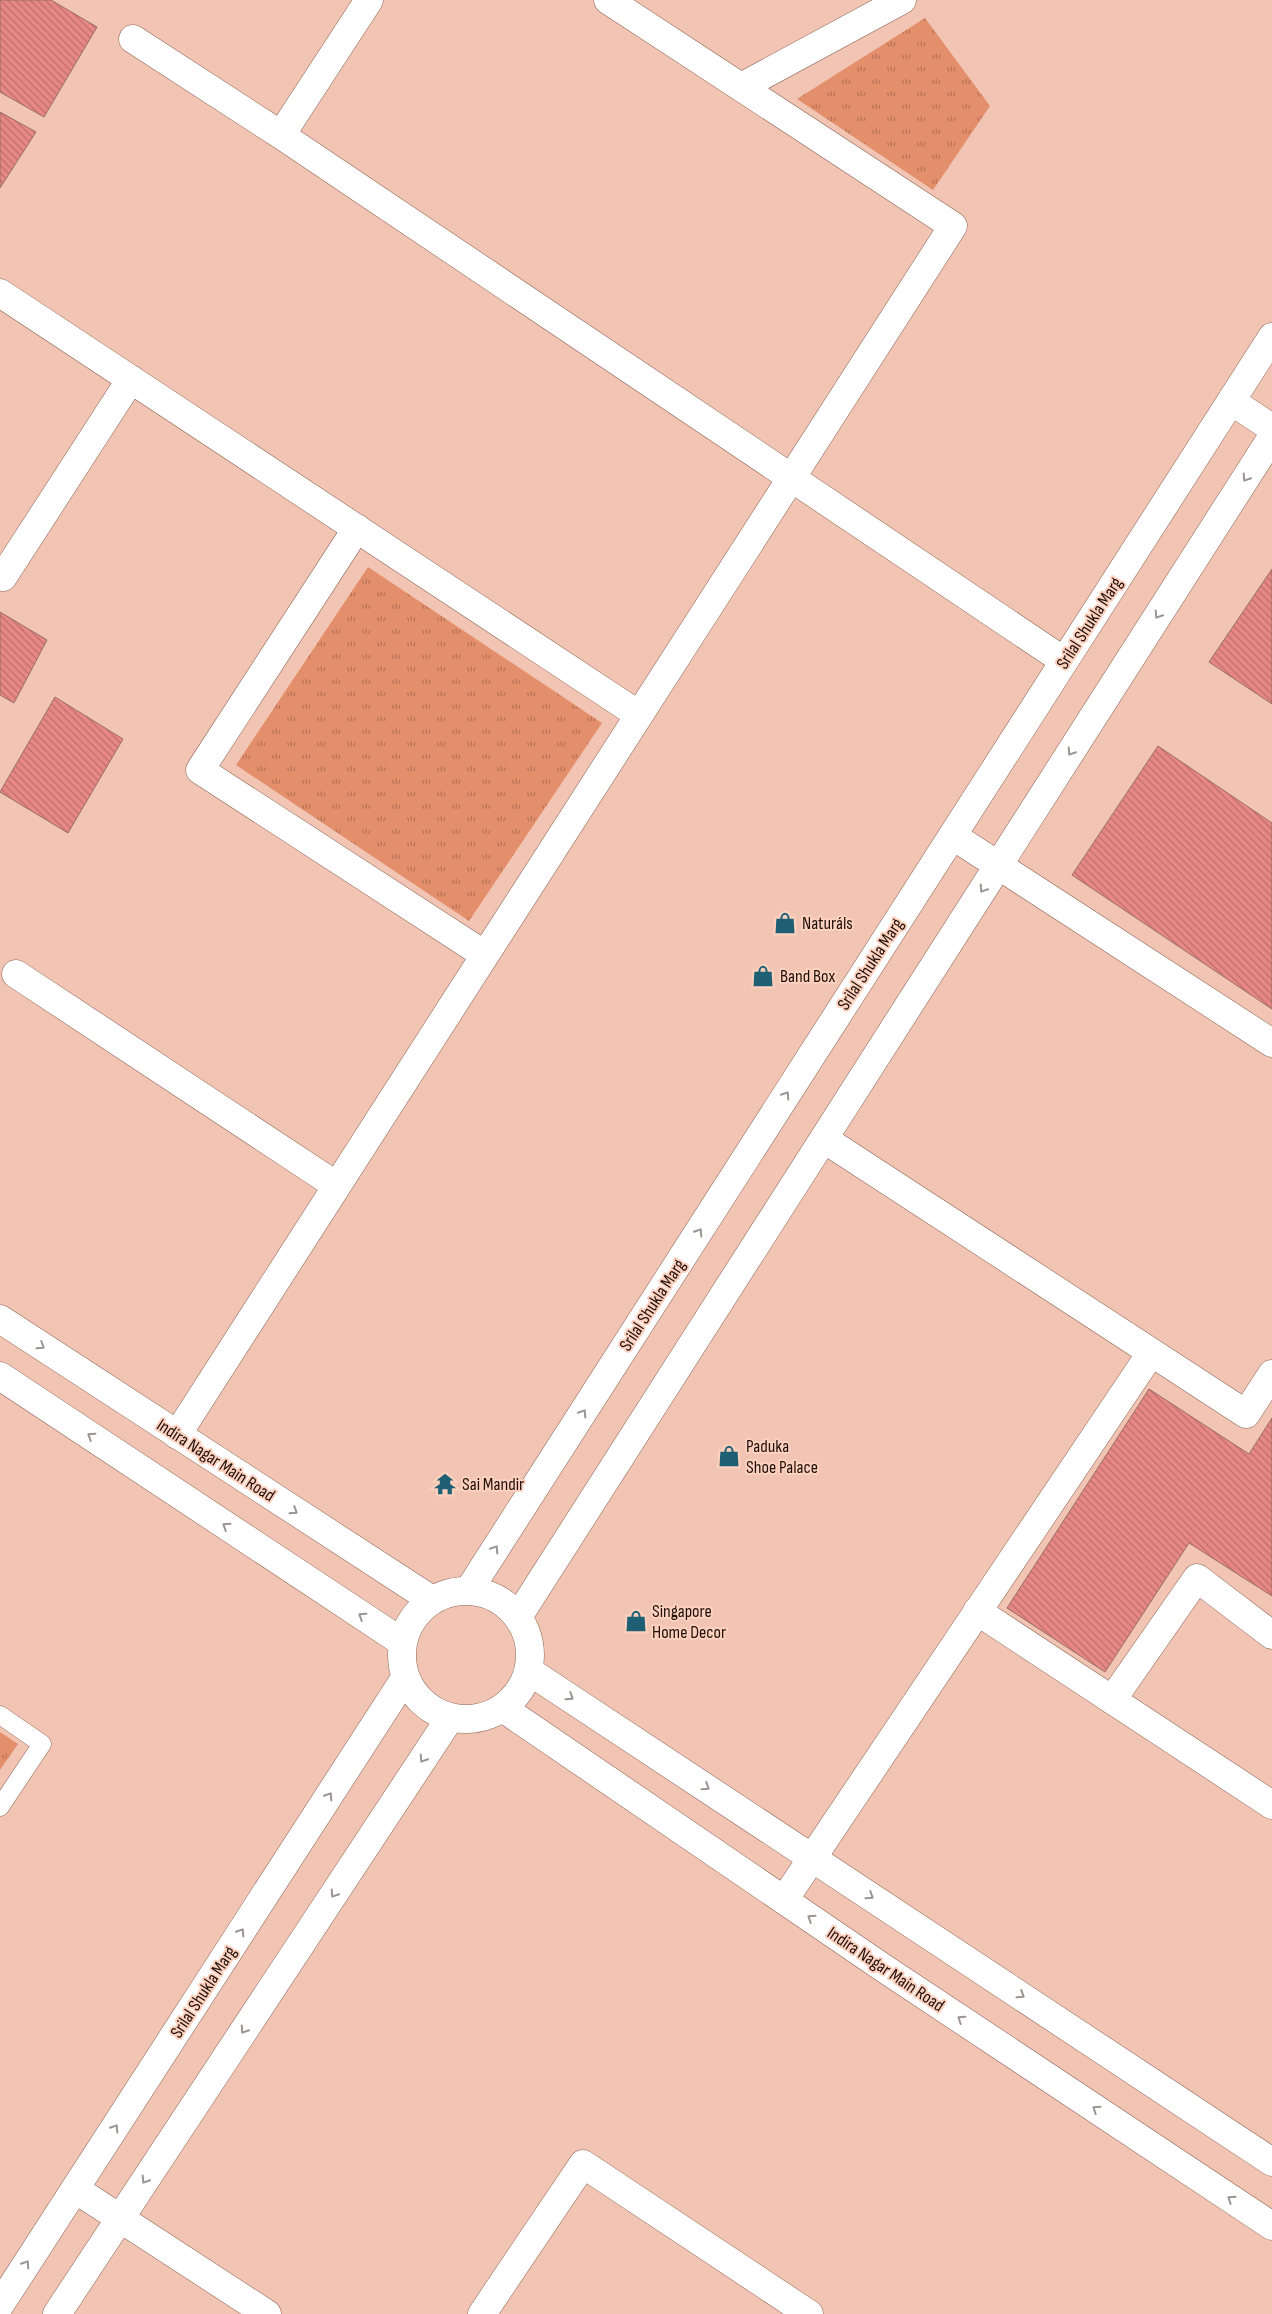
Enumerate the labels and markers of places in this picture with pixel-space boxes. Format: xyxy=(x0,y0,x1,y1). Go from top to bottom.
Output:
shop icon: Naturáls xyxy=(772,910,798,936)
place label: Naturáls xyxy=(802,913,853,934)
shop icon: Band Box xyxy=(750,963,776,989)
place label: Band Box xyxy=(780,966,835,987)
place label: Paduka Shoe Palace xyxy=(746,1436,818,1478)
shop icon: Paduka Shoe Palace xyxy=(716,1443,742,1469)
temple icon: Sai Mandir xyxy=(432,1471,458,1497)
place label: Sai Mandir xyxy=(462,1474,524,1495)
place label: Singapore Home Decor xyxy=(652,1601,726,1643)
shop icon: Singapore Home Decor xyxy=(623,1608,649,1634)

